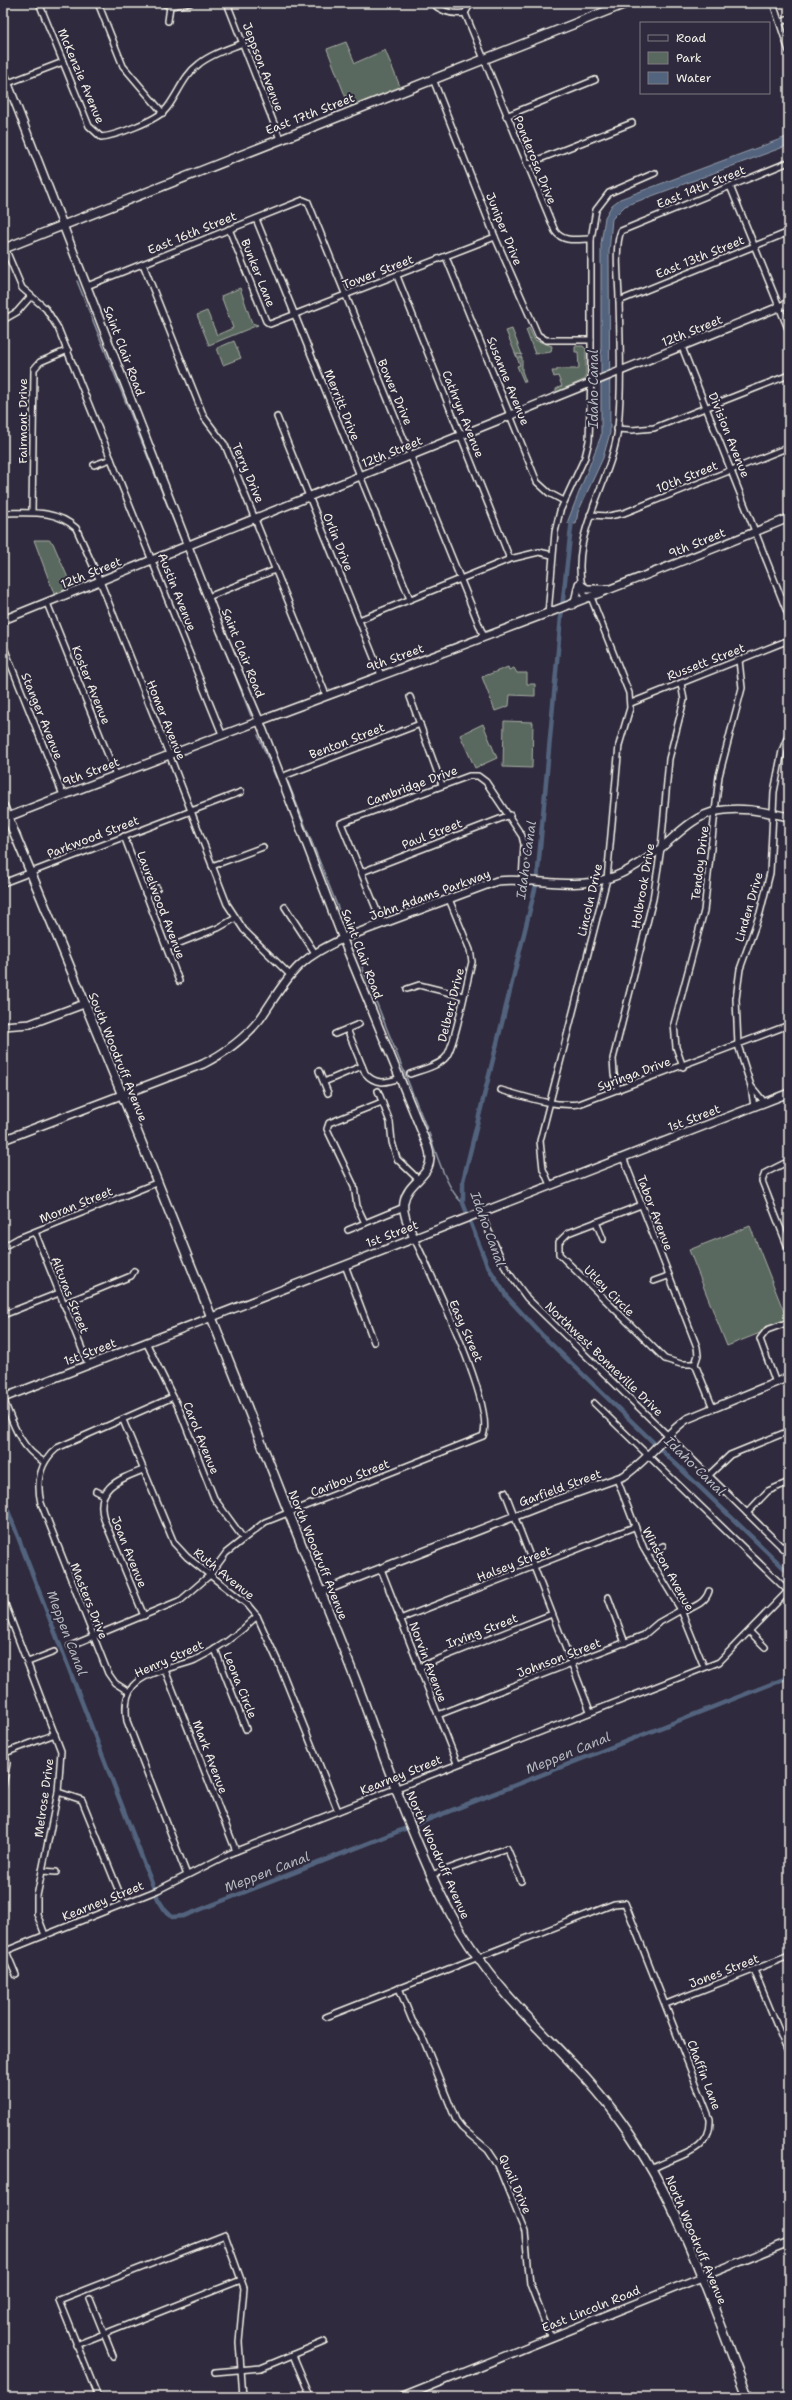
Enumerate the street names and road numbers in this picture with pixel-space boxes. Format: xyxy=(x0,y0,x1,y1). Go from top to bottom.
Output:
street label: Jeppson Avenue xyxy=(239,20,287,114)
street label: McKenzie Avenue xyxy=(54,26,108,126)
street label: East 17th Street xyxy=(263,90,357,138)
street label: Ponderosa Drive xyxy=(510,113,560,207)
street label: East 14th Street xyxy=(654,162,748,212)
street label: Juniper Drive xyxy=(482,190,526,268)
street label: East 16th Street xyxy=(145,208,239,258)
street label: East 13th Street xyxy=(653,232,747,282)
street label: Bunker Lane xyxy=(237,237,279,310)
street label: Tower Street xyxy=(340,251,416,293)
street label: Saint Clair Road xyxy=(99,304,149,399)
street label: 12th Street xyxy=(659,312,725,350)
street label: Susanne Avenue xyxy=(483,334,533,428)
street label: Bower Drive xyxy=(374,357,416,428)
street label: Merritt Drive xyxy=(320,367,364,443)
street label: Cathryn Avenue xyxy=(438,368,488,460)
street label: Fairmont Drive xyxy=(15,378,31,464)
street label: Division Avenue xyxy=(705,390,753,480)
street label: 12th Street xyxy=(359,433,425,471)
street label: Terry Drive xyxy=(228,441,268,506)
street label: 10th Street xyxy=(654,457,720,497)
street label: Orlin Drive xyxy=(319,510,357,574)
street label: 9th Street xyxy=(666,524,728,562)
street label: Austin Avenue xyxy=(154,550,200,634)
street label: 12th Street xyxy=(58,554,124,592)
street label: Saint Clair Road xyxy=(218,606,268,700)
street label: 9th Street xyxy=(364,640,426,676)
street label: Russett Street xyxy=(665,640,747,684)
street label: Koster Avenue xyxy=(68,643,114,727)
street label: Stanger Avenue xyxy=(17,670,67,762)
street label: Homer Avenue xyxy=(143,678,189,763)
street label: Benton Street xyxy=(307,719,387,763)
street label: 9th Street xyxy=(60,754,122,790)
street label: Cambridge Drive xyxy=(364,762,460,810)
street label: Parkwood Street xyxy=(45,812,141,862)
street label: Paul Street xyxy=(399,815,465,853)
street label: Tendoy Drive xyxy=(687,825,713,901)
street label: Holbrook Drive xyxy=(628,842,658,930)
street label: Laurelwood Avenue xyxy=(133,849,189,962)
street label: Lincoln Drive xyxy=(574,862,606,938)
street label: John Adams Parkway xyxy=(367,866,493,924)
street label: Linden Drive xyxy=(731,870,767,944)
street label: Saint Clair Road xyxy=(337,907,387,1002)
street label: Delbert Drive xyxy=(434,966,468,1044)
street label: South Woodruff Avenue xyxy=(85,990,151,1124)
street label: Syringa Drive xyxy=(595,1053,673,1095)
street label: 1st Street xyxy=(666,1101,722,1135)
street label: Tabor Avenue xyxy=(633,1173,677,1253)
street label: Moran Street xyxy=(37,1183,115,1227)
street label: 1st Street xyxy=(364,1217,420,1251)
street label: Alturas Street xyxy=(47,1254,93,1336)
street label: Utley Circle xyxy=(580,1262,638,1320)
street label: Easy Street xyxy=(445,1297,487,1365)
street label: Northwest Bonneville Drive xyxy=(542,1298,667,1420)
street label: 1st Street xyxy=(62,1335,118,1369)
street label: Carol Avenue xyxy=(179,1399,223,1477)
street label: Caribou Street xyxy=(308,1456,392,1500)
street label: Garfield Street xyxy=(517,1466,603,1510)
street label: North Woodruff Avenue xyxy=(285,1488,351,1623)
street label: Joan Avenue xyxy=(107,1514,151,1590)
street label: Winston Avenue xyxy=(638,1524,698,1614)
street label: Halsey Street xyxy=(475,1542,553,1586)
street label: Ruth Avenue xyxy=(190,1545,258,1604)
street label: Masters Drive xyxy=(66,1561,112,1642)
street label: Irving Street xyxy=(444,1610,520,1652)
street label: Norvin Avenue xyxy=(405,1619,451,1705)
street label: Johnson Street xyxy=(515,1635,603,1681)
street label: Henry Street xyxy=(132,1637,206,1681)
street label: Leona Circle xyxy=(219,1649,261,1721)
street label: Mark Avenue xyxy=(189,1718,231,1796)
street label: Kearney Street xyxy=(358,1751,444,1799)
street label: Melrose Drive xyxy=(31,1757,58,1839)
street label: North Woodruff Avenue xyxy=(402,1788,474,1922)
street label: Kearney Street xyxy=(60,1877,146,1925)
street label: Jones Street xyxy=(687,1950,761,1992)
street label: Chaffin Lane xyxy=(683,2038,725,2112)
street label: Quail Drive xyxy=(495,2152,535,2216)
street label: North Woodruff Avenue xyxy=(662,2173,731,2307)
street label: East Lincoln Road xyxy=(539,2282,643,2336)

